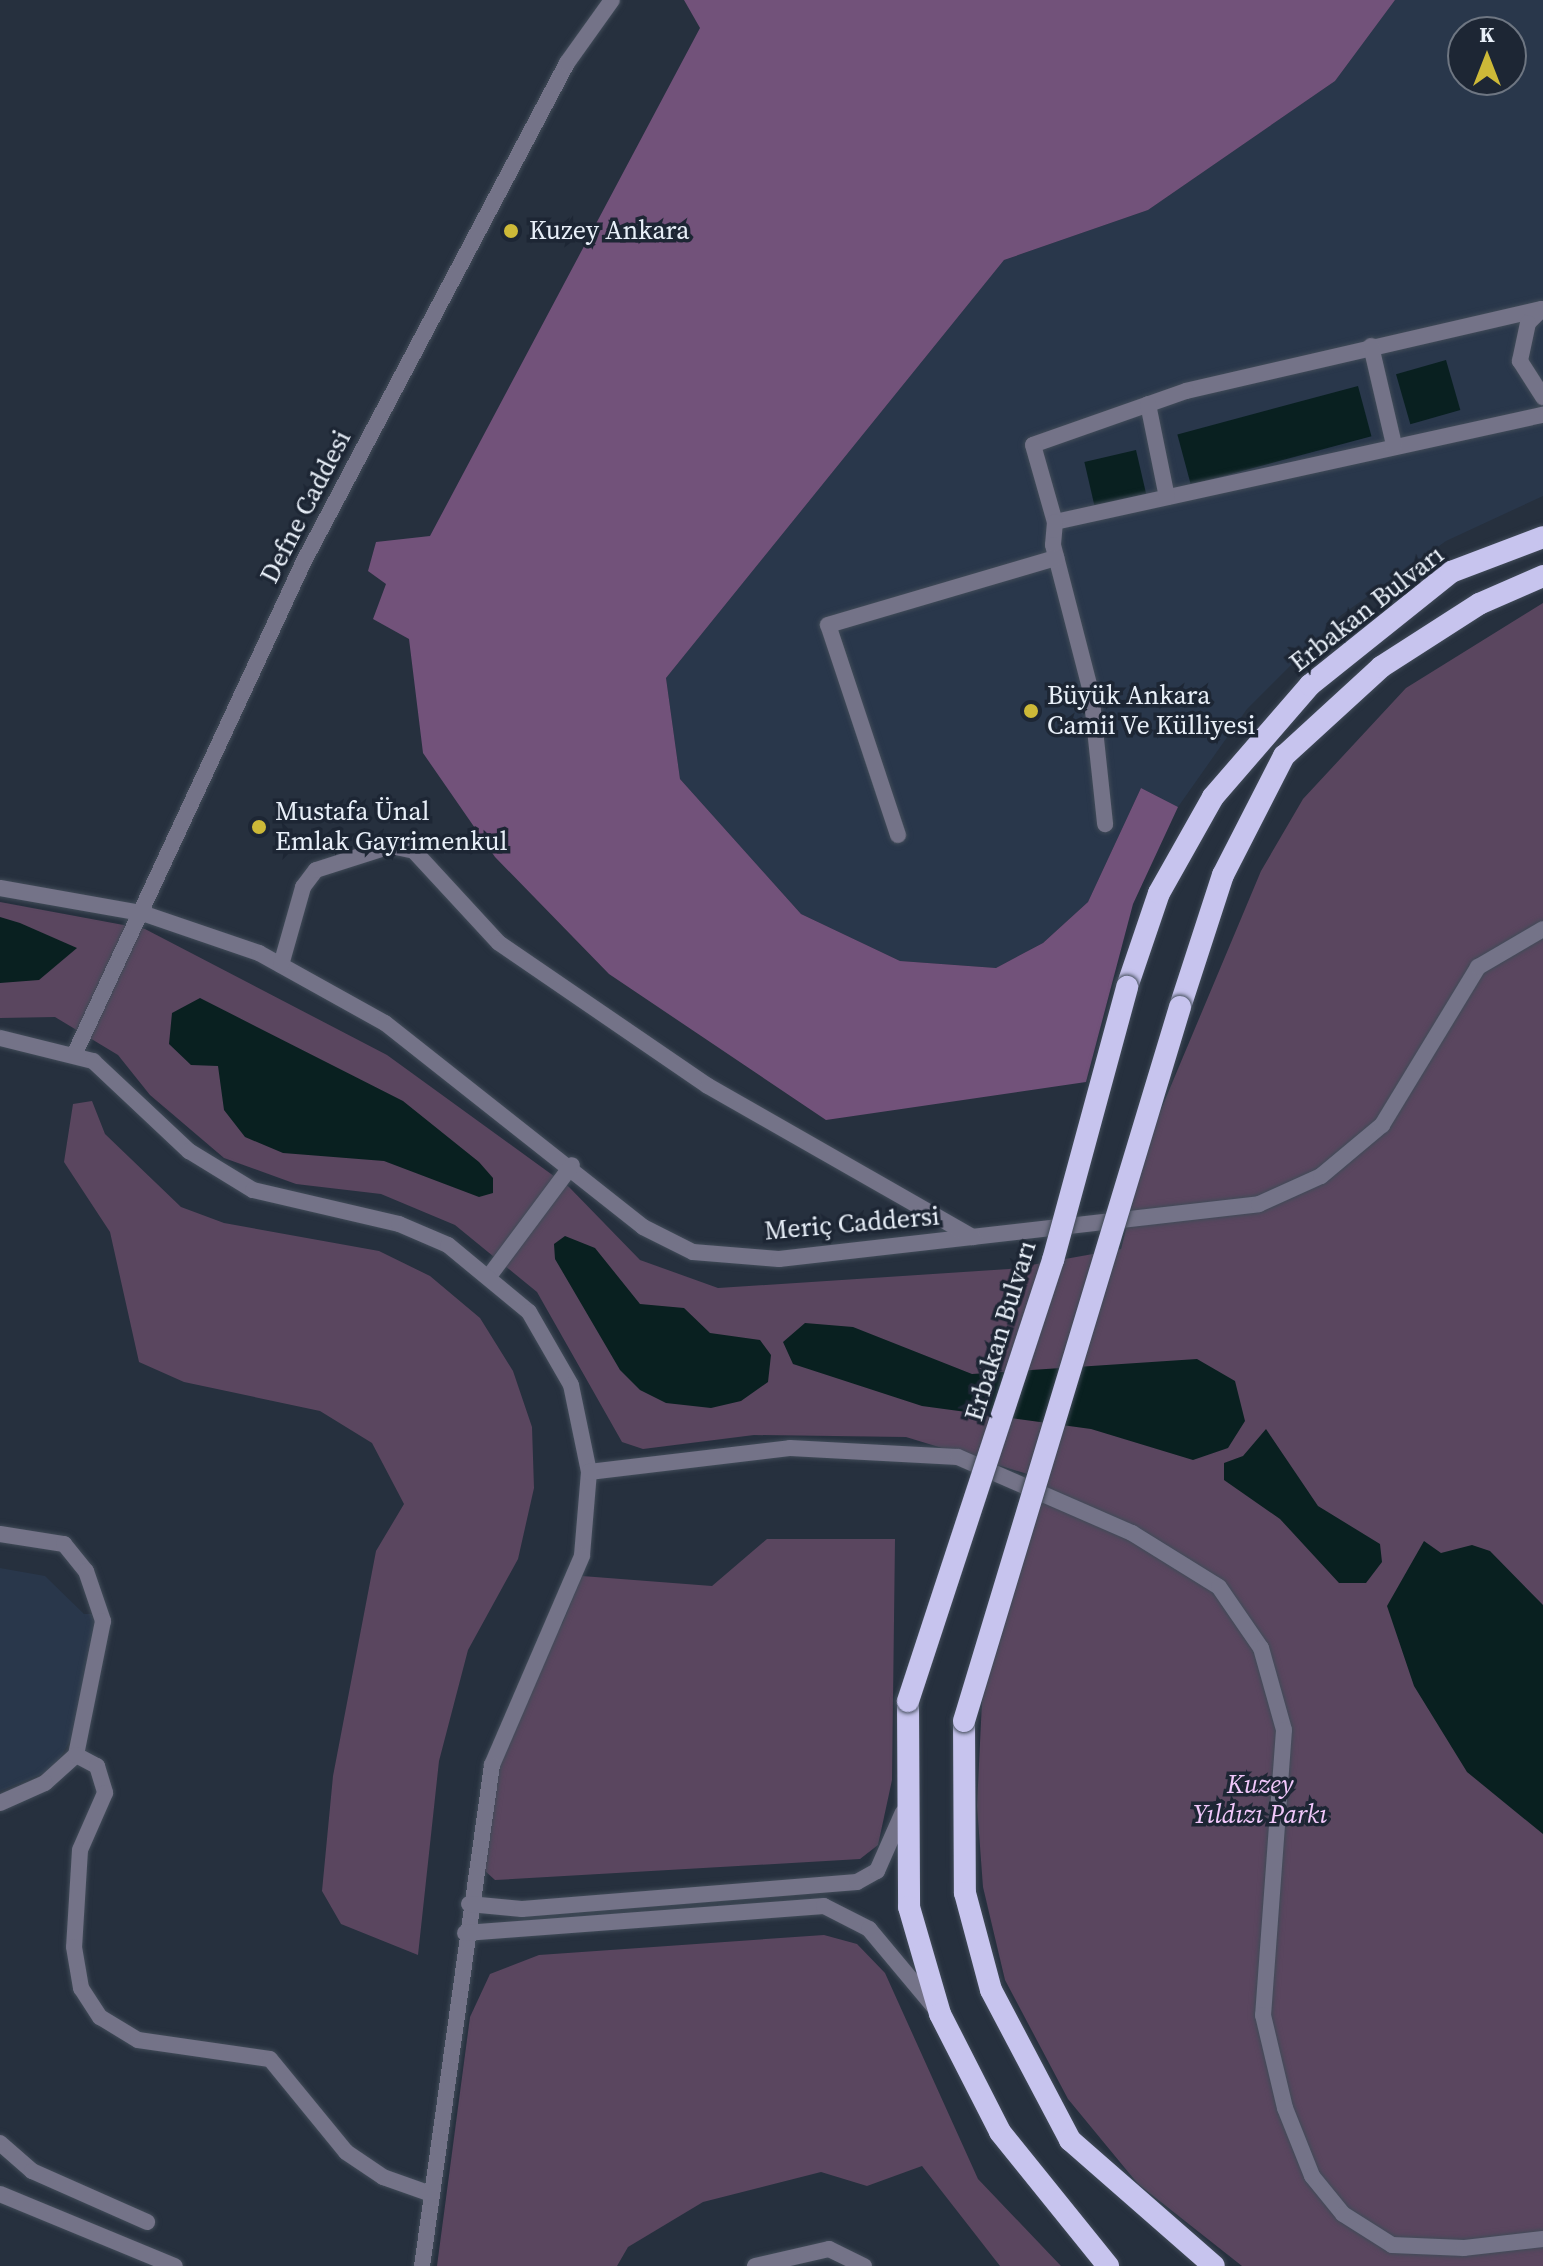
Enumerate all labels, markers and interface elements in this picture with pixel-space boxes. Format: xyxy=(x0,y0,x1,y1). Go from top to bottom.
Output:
north arrow xyxy=(1447,16,1527,96)
text: K xyxy=(1479,19,1495,49)
place label: Kuzey Ankara xyxy=(529,215,689,247)
marker: Kuzey Ankara xyxy=(500,220,522,242)
street label: Defne Caddesi xyxy=(254,425,358,589)
street label: Erbakan Bulvarı xyxy=(1284,539,1450,679)
place label: Büyük Ankara Camii Ve Külliyesi xyxy=(1047,680,1256,742)
marker: Büyük Ankara Camii Ve Külliyesi xyxy=(1022,702,1040,720)
place label: Mustafa Ünal Emlak Gayrimenkul xyxy=(275,796,507,858)
marker: Mustafa Ünal Emlak Gayrimenkul xyxy=(250,818,268,836)
street label: Meriç Caddersi xyxy=(763,1201,941,1247)
street label: Erbakan Bulvarı xyxy=(959,1237,1043,1425)
park label: Kuzey Yıldızı Parkı xyxy=(1193,1769,1327,1830)

